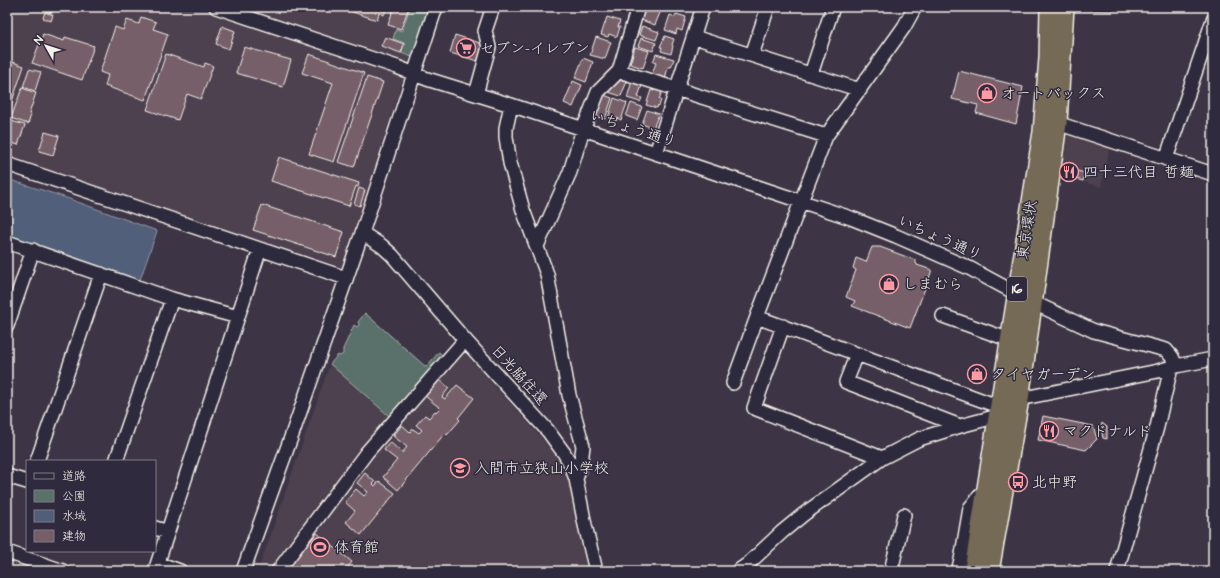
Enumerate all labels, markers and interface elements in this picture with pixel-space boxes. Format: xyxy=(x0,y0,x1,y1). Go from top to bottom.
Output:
north arrow xyxy=(26,26,66,66)
text: N xyxy=(31,33,47,47)
supermarket icon: セブン-イレブン xyxy=(455,37,477,59)
place label: セブン-イレブン xyxy=(480,38,590,59)
shop icon: オートバックス xyxy=(976,82,998,104)
place label: オートバックス xyxy=(1001,83,1106,104)
street label: いちょう通り xyxy=(587,105,679,153)
restaurant icon: 四十三代目 哲麺 xyxy=(1058,161,1080,183)
place label: 四十三代目 哲麺 xyxy=(1083,162,1194,183)
street label: 東京環状 xyxy=(1012,199,1042,261)
street label: いちょう通り xyxy=(895,210,985,266)
shop icon: しまむら xyxy=(878,273,900,295)
place label: しまむら xyxy=(903,274,963,295)
road number: 16 xyxy=(1007,277,1027,301)
street label: 日光脇往還 xyxy=(486,340,552,410)
shop icon: タイヤガーデン xyxy=(966,363,988,385)
place label: タイヤガーデン xyxy=(991,364,1095,385)
restaurant icon: マクドナルド xyxy=(1038,420,1060,442)
place label: マクドナルド xyxy=(1063,421,1152,442)
school or university icon: 入間市立狭山小学校 xyxy=(449,457,471,479)
place label: 入間市立狭山小学校 xyxy=(474,458,609,479)
legend xyxy=(26,460,156,552)
text: 道路 xyxy=(62,468,86,485)
bus stop icon: 北中野 xyxy=(1007,471,1029,493)
place label: 北中野 xyxy=(1032,472,1077,493)
text: 公園 xyxy=(62,488,86,505)
text: 水域 xyxy=(62,508,86,525)
text: 建物 xyxy=(62,528,86,545)
sports icon: 体育館 xyxy=(309,536,331,558)
place label: 体育館 xyxy=(334,537,379,558)

